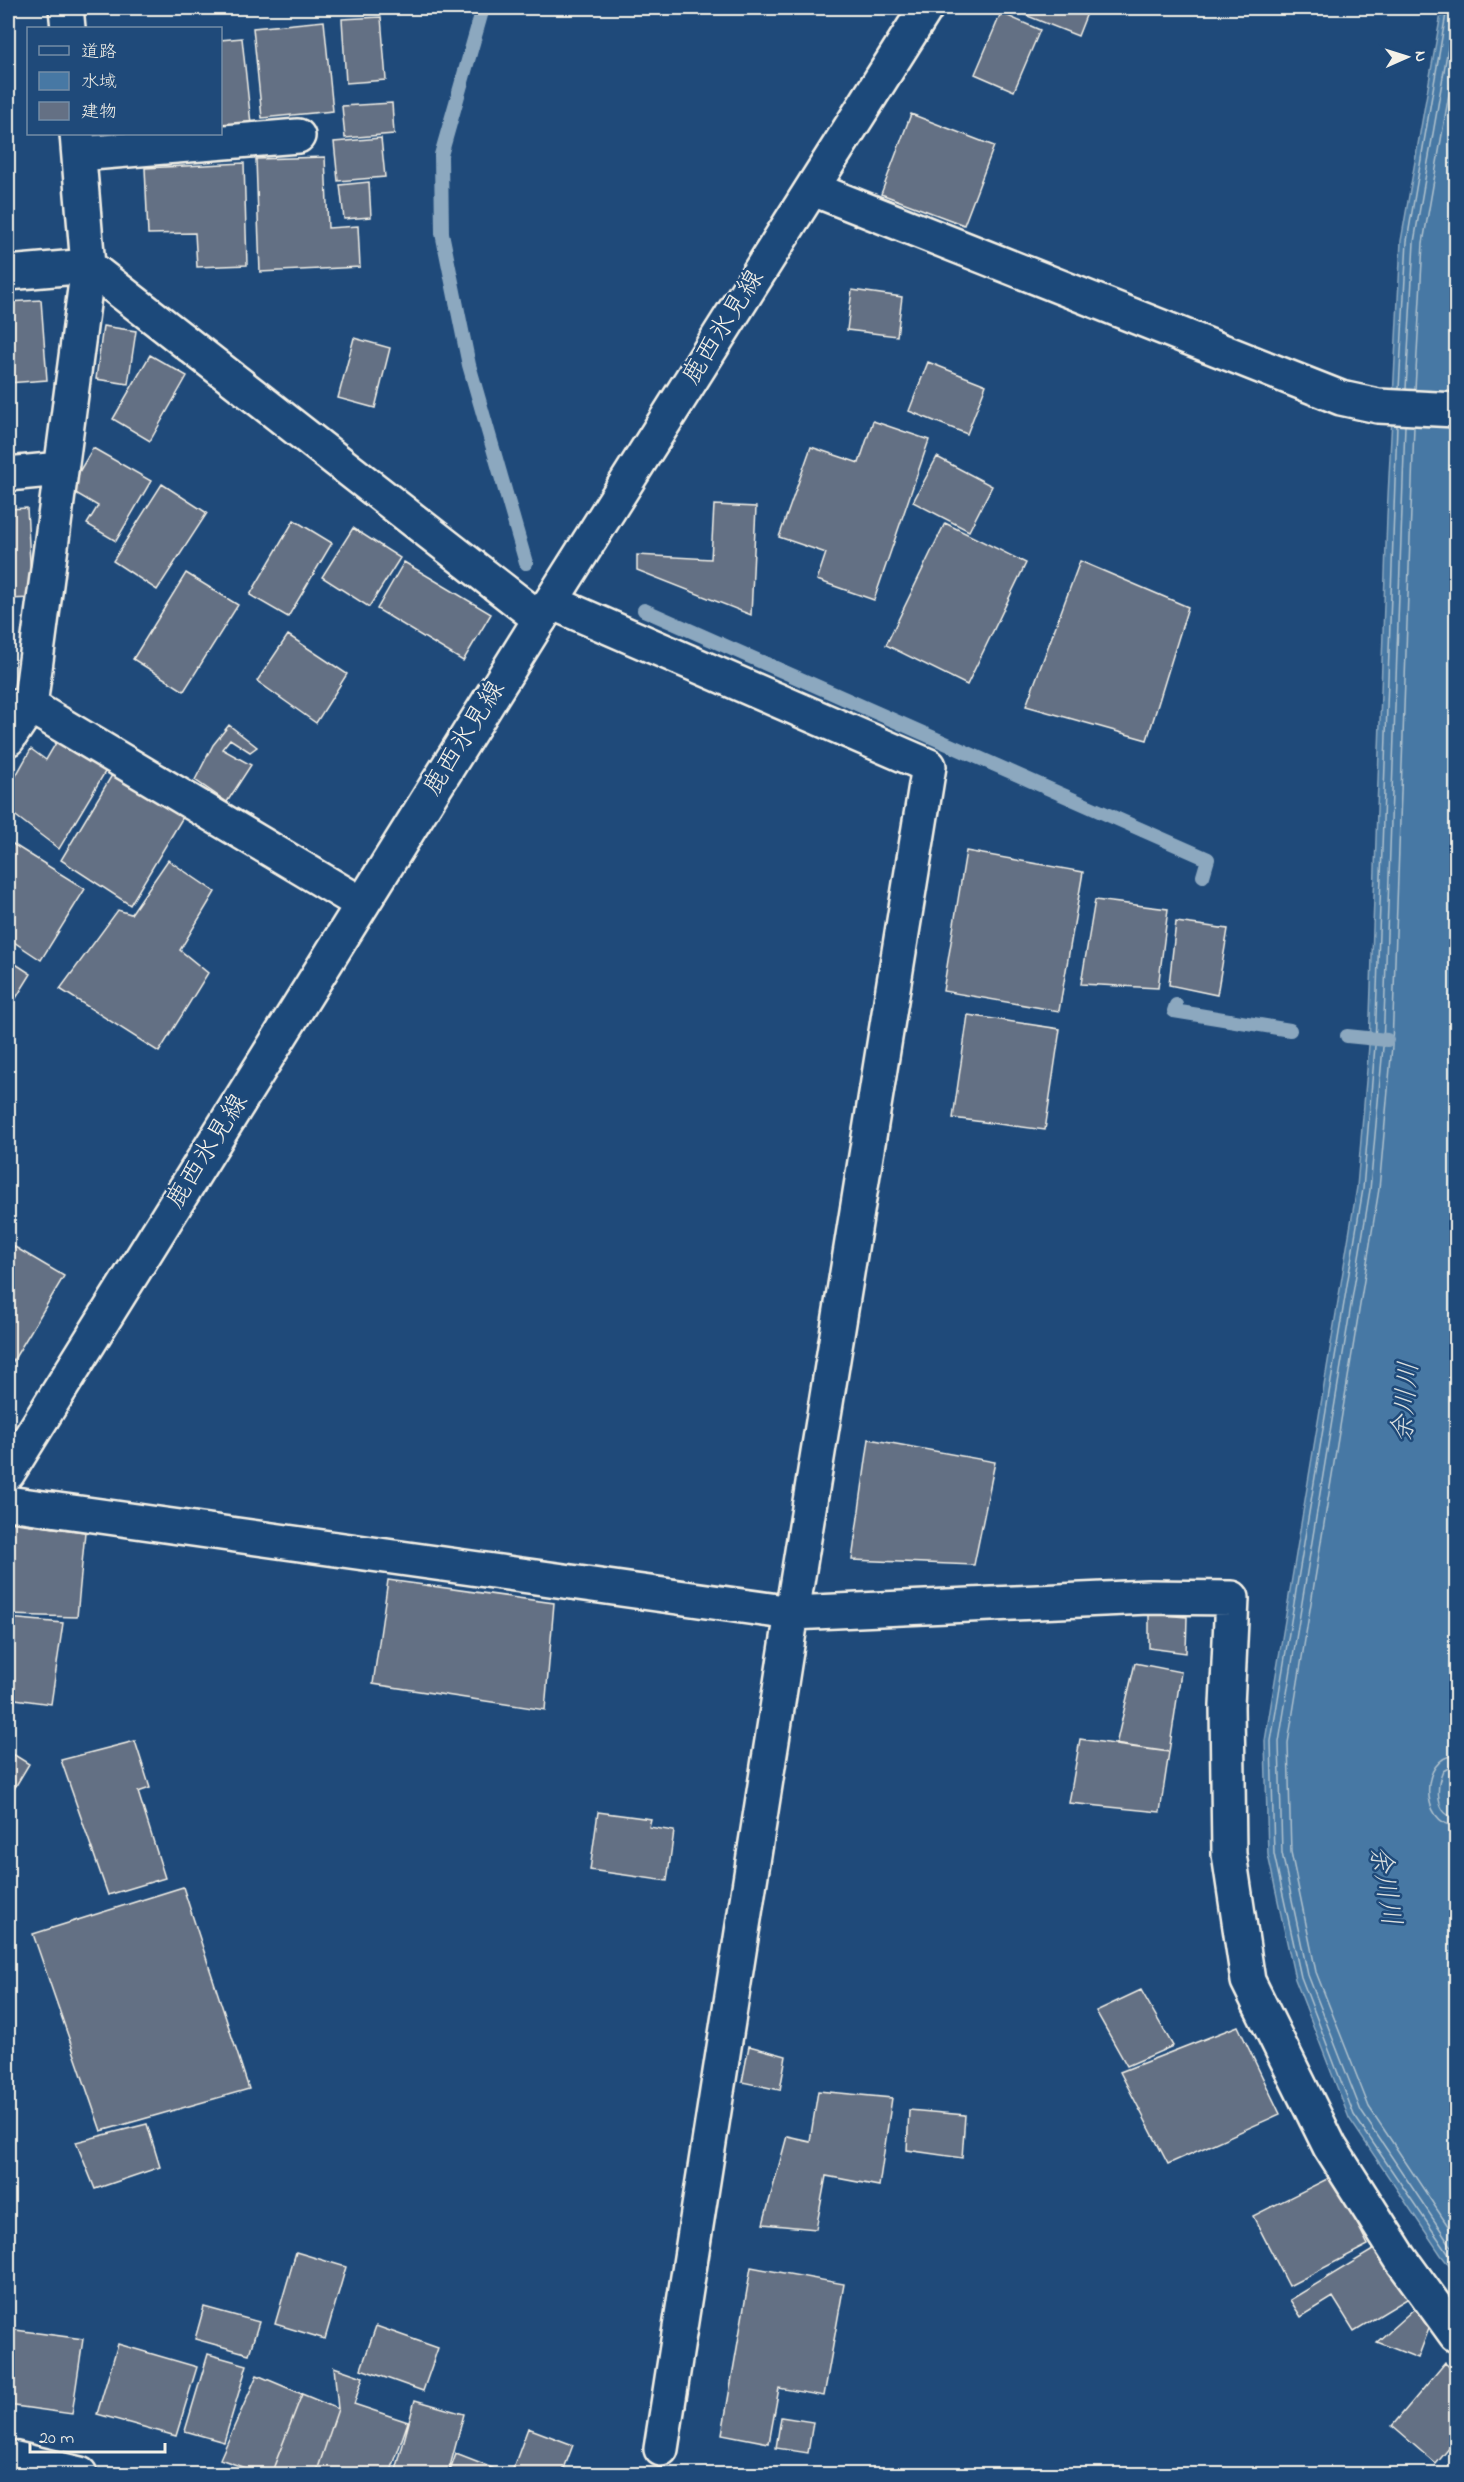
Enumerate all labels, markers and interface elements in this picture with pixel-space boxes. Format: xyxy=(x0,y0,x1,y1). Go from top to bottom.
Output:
legend xyxy=(27,27,222,135)
north arrow xyxy=(1377,27,1437,87)
text: 道路 xyxy=(81,40,117,66)
text: N xyxy=(1408,50,1432,63)
text: 水域 xyxy=(81,70,117,96)
text: 建物 xyxy=(81,100,117,126)
street label: 鹿西氷見線 xyxy=(673,263,775,393)
street label: 鹿西氷見線 xyxy=(414,674,516,804)
street label: 鹿西氷見線 xyxy=(157,1087,259,1217)
water label: 余川川 xyxy=(1384,1360,1430,1444)
water label: 余川川 xyxy=(1358,1843,1410,1929)
scale bar xyxy=(30,2416,165,2454)
text: 20 m xyxy=(39,2426,74,2452)

